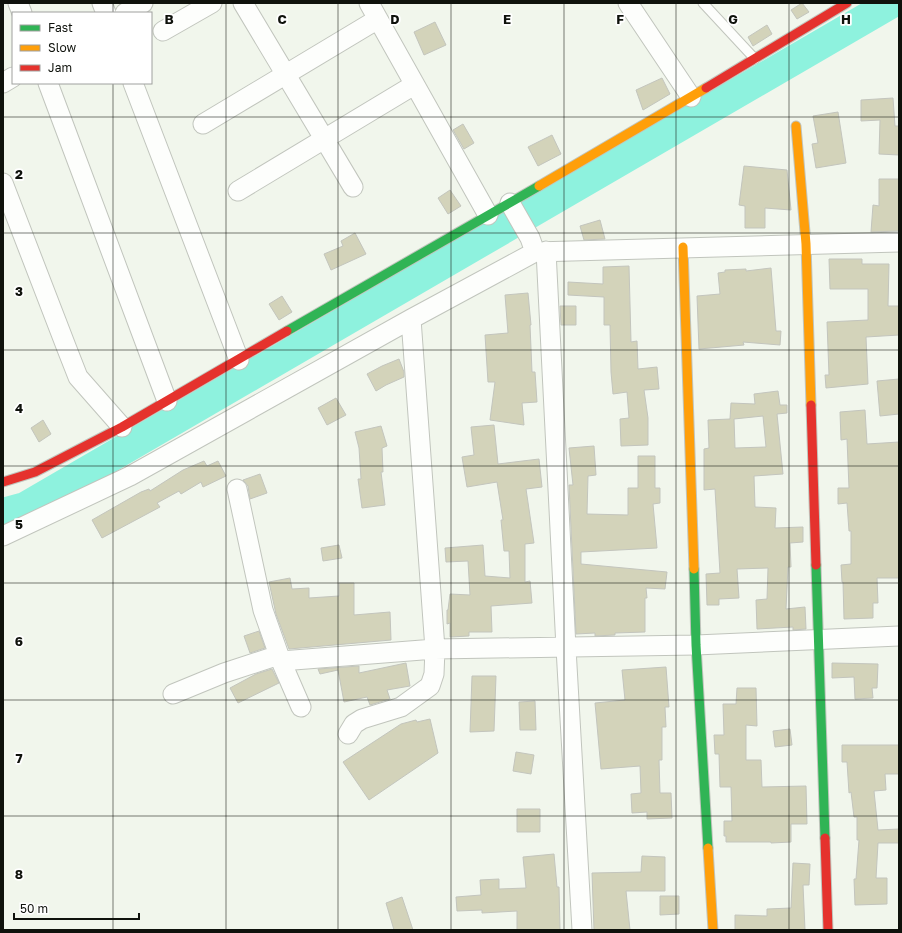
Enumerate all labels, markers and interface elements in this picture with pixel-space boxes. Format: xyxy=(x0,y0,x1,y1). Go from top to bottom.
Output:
text: B xyxy=(164,11,174,27)
text: C xyxy=(277,11,287,27)
text: D xyxy=(390,11,400,27)
text: E xyxy=(503,11,511,27)
text: F xyxy=(616,11,624,27)
text: G xyxy=(728,11,738,27)
text: H xyxy=(841,11,851,27)
legend xyxy=(12,12,152,84)
text: Fast xyxy=(48,20,73,35)
text: Slow xyxy=(48,40,76,55)
text: Jam xyxy=(48,60,72,75)
text: 2 xyxy=(15,166,23,182)
text: 3 xyxy=(15,283,23,299)
text: 4 xyxy=(15,400,23,416)
text: 5 xyxy=(15,516,23,532)
text: 6 xyxy=(15,633,23,649)
text: 7 xyxy=(15,750,23,766)
text: 8 xyxy=(15,866,23,882)
scale bar xyxy=(14,895,139,921)
text: 50 m xyxy=(20,901,48,916)

